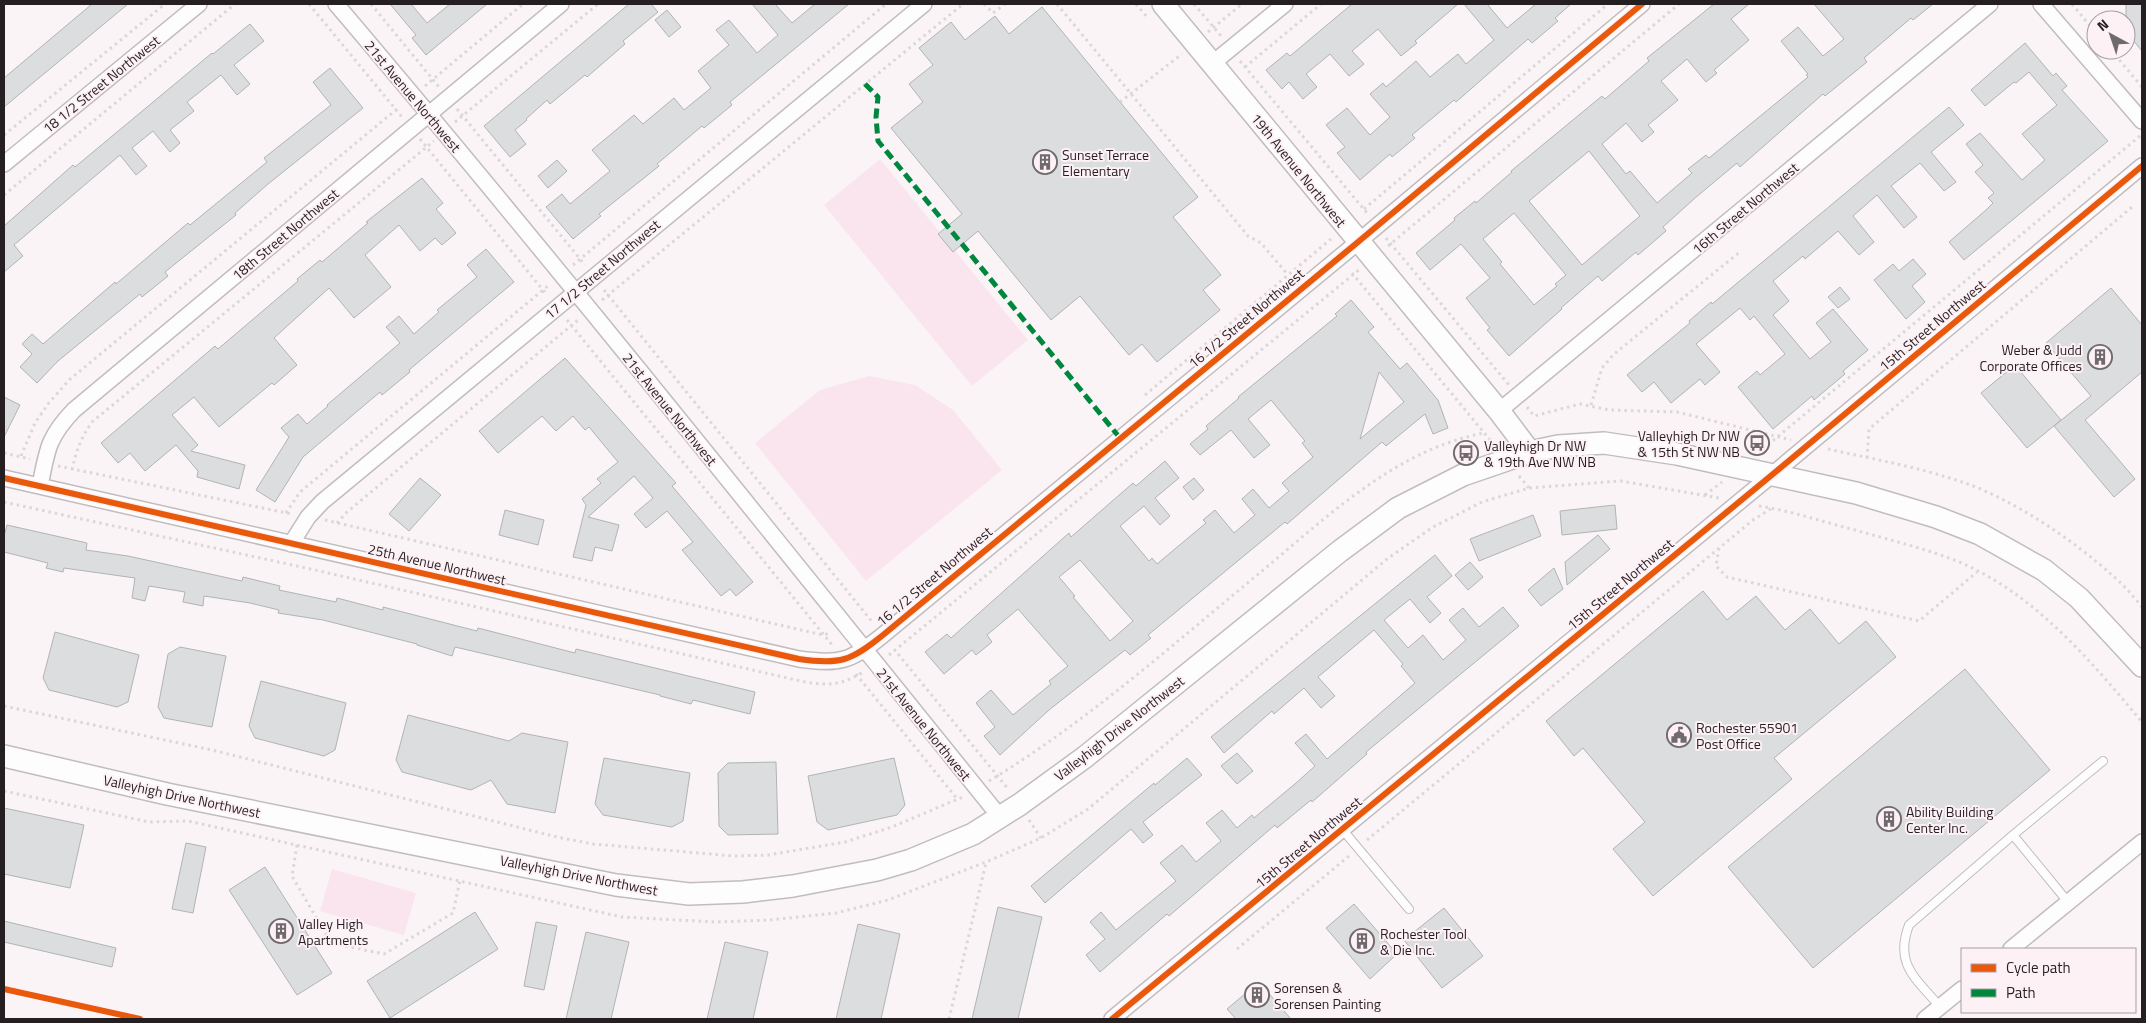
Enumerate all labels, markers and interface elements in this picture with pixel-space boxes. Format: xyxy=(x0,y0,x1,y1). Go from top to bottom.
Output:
north arrow xyxy=(2086,10,2136,60)
text: N xyxy=(2092,13,2113,36)
street label: 18 1/2 Street Northwest xyxy=(38,30,164,138)
street label: 21st Avenue Northwest xyxy=(360,36,466,156)
street label: 19th Avenue Northwest xyxy=(1246,109,1352,232)
place label: Sunset Terrace Elementary xyxy=(1062,144,1149,181)
building icon: Sunset Terrace Elementary xyxy=(1032,149,1058,175)
street label: 16th Street Northwest xyxy=(1687,157,1803,259)
street label: 18th Street Northwest xyxy=(227,183,343,285)
street label: 17 1/2 Street Northwest xyxy=(540,214,665,324)
street label: 16 1/2 Street Northwest xyxy=(1184,263,1309,373)
street label: 15th Street Northwest xyxy=(1874,274,1990,376)
place label: Weber & Judd Corporate Offices xyxy=(1979,339,2082,376)
building icon: Weber & Judd Corporate Offices xyxy=(2087,344,2113,370)
street label: 21st Avenue Northwest xyxy=(618,348,722,470)
place label: Valleyhigh Dr NW & 15th St NW NB xyxy=(1638,425,1740,462)
bus stop icon: Valleyhigh Dr NW & 15th St NW NB xyxy=(1744,430,1770,456)
place label: Valleyhigh Dr NW & 19th Ave NW NB xyxy=(1484,435,1596,472)
bus stop icon: Valleyhigh Dr NW & 19th Ave NW NB xyxy=(1453,440,1479,466)
street label: 16 1/2 Street Northwest xyxy=(872,521,997,631)
street label: 15th Street Northwest xyxy=(1562,533,1678,635)
street label: 25th Avenue Northwest xyxy=(366,538,508,590)
street label: 21st Avenue Northwest xyxy=(872,663,976,785)
street label: Valleyhigh Drive Northwest xyxy=(1049,670,1189,786)
place label: Rochester 55901 Post Office xyxy=(1696,717,1798,754)
public building icon: Rochester 55901 Post Office xyxy=(1666,722,1692,748)
street label: Valleyhigh Drive Northwest xyxy=(102,769,263,823)
street label: 15th Street Northwest xyxy=(1250,791,1366,893)
place label: Ability Building Center Inc. xyxy=(1906,801,1993,838)
building icon: Ability Building Center Inc. xyxy=(1876,806,1902,832)
street label: Valleyhigh Drive Northwest xyxy=(498,849,660,901)
place label: Valley High Apartments xyxy=(298,913,368,950)
building icon: Valley High Apartments xyxy=(268,918,294,944)
place label: Rochester Tool & Die Inc. xyxy=(1380,923,1467,960)
building icon: Rochester Tool & Die Inc. xyxy=(1349,928,1375,954)
legend xyxy=(1961,948,2136,1013)
text: Cycle path xyxy=(2006,956,2071,979)
place label: Sorensen & Sorensen Painting xyxy=(1274,977,1381,1014)
text: Path xyxy=(2006,981,2036,1004)
building icon: Sorensen & Sorensen Painting xyxy=(1244,982,1270,1008)

